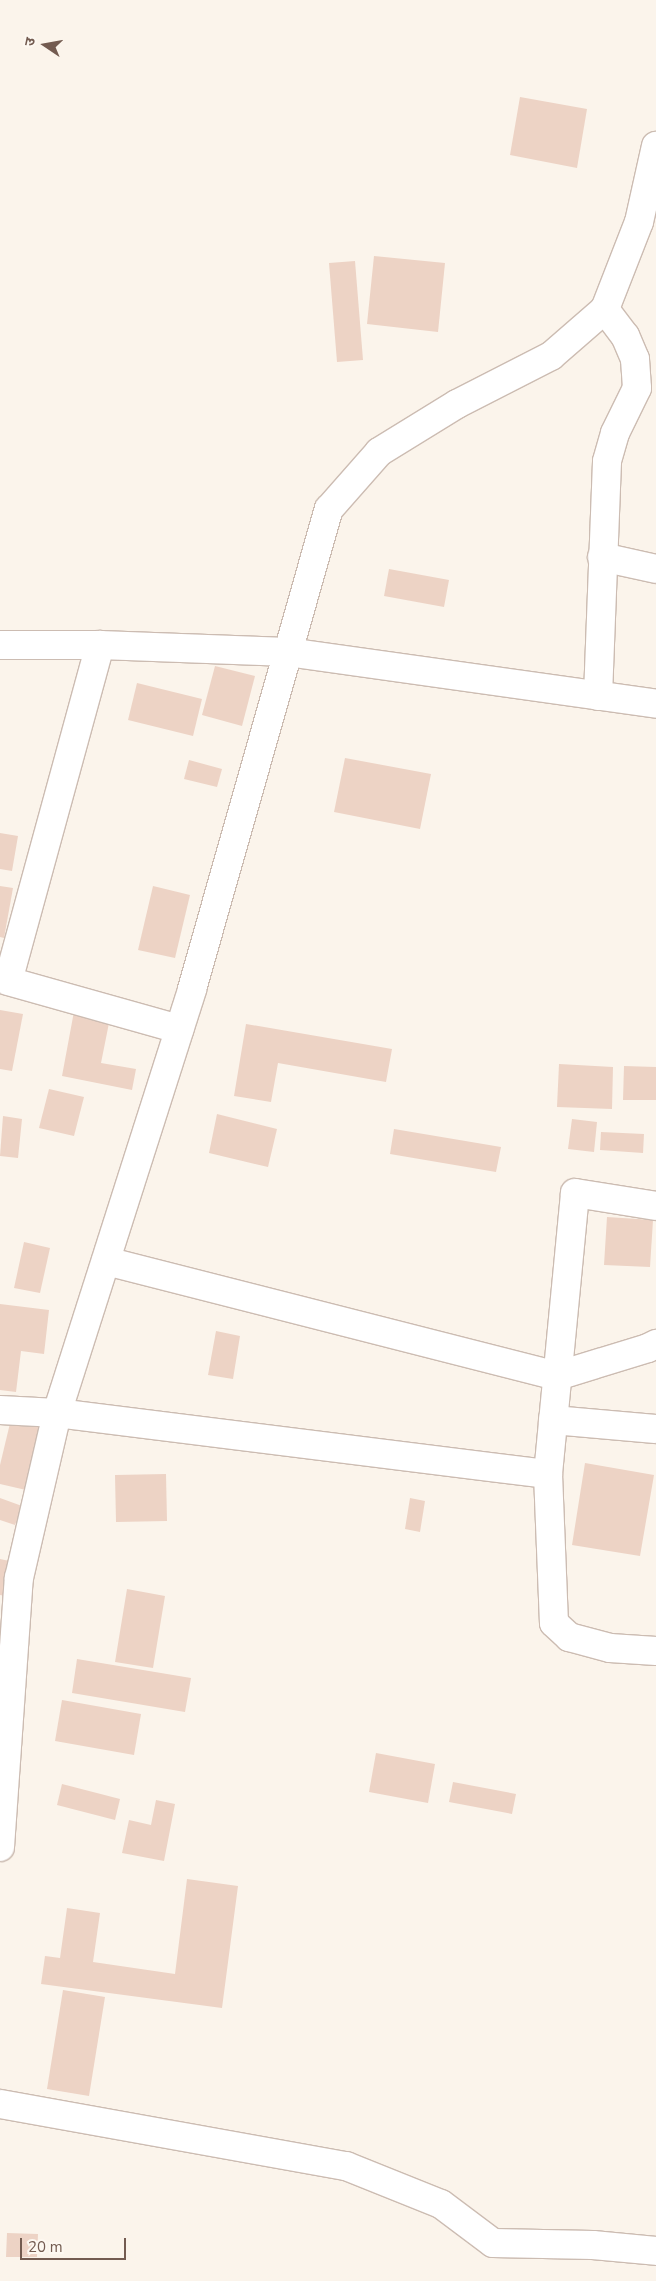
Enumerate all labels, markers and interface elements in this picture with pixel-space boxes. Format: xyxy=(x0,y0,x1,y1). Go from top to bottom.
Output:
north arrow xyxy=(20,20,70,70)
text: उ xyxy=(20,36,40,48)
scale bar xyxy=(22,2228,129,2260)
text: 20 m xyxy=(28,2237,63,2257)

